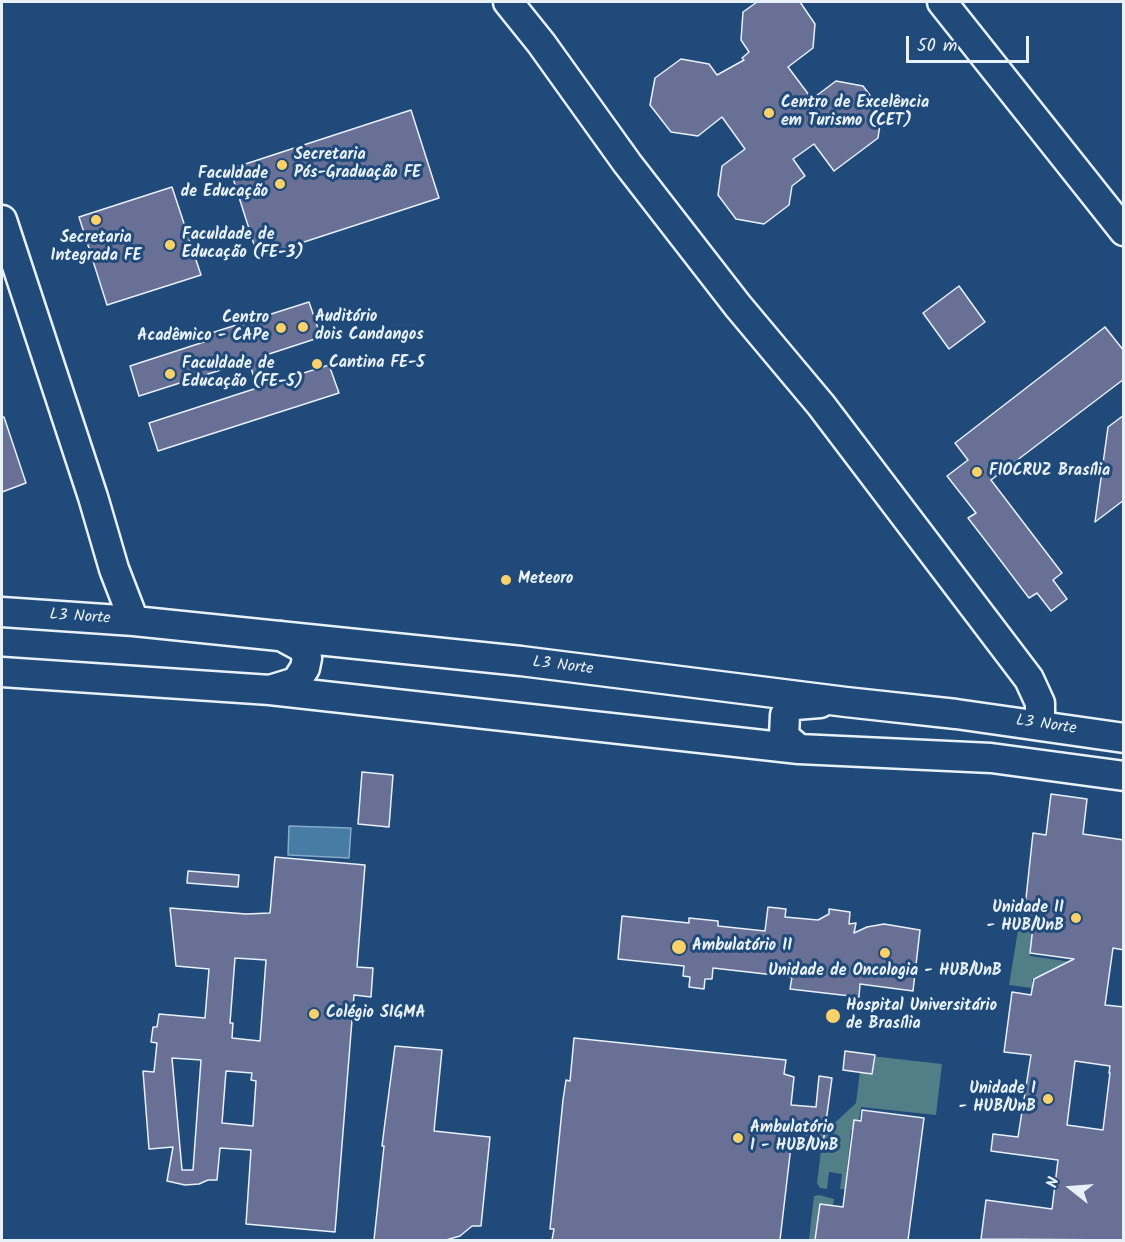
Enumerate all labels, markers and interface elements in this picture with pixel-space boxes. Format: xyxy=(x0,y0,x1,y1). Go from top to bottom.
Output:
scale bar xyxy=(909,24,1032,62)
text: 50 m xyxy=(917,32,957,61)
place label: Centro de Excelência em Turismo (CET) xyxy=(781,94,929,132)
marker: Centro de Excelência em Turismo (CET) xyxy=(762,106,776,120)
place label: Secretaria Pós-Graduação FE xyxy=(294,146,421,184)
marker: Secretaria Pós-Graduação FE xyxy=(275,158,289,172)
place label: Faculdade de Educação xyxy=(181,165,268,203)
marker: Faculdade de Educação xyxy=(273,177,287,191)
marker: Secretaria Integrada FE xyxy=(89,213,103,227)
place label: Faculdade de Educação (FE-3) xyxy=(182,226,304,264)
place label: Secretaria Integrada FE xyxy=(51,229,141,267)
marker: Faculdade de Educação (FE-3) xyxy=(163,238,177,252)
place label: Auditório dois Candangos xyxy=(315,308,424,346)
place label: Centro Acadêmico - CAPe xyxy=(137,309,269,347)
marker: Auditório dois Candangos xyxy=(296,320,310,334)
marker: Centro Acadêmico - CAPe xyxy=(274,321,288,335)
place label: Cantina FE-5 xyxy=(329,354,425,374)
place label: Faculdade de Educação (FE-5) xyxy=(182,355,303,393)
marker: Cantina FE-5 xyxy=(310,357,324,371)
marker: Faculdade de Educação (FE-5) xyxy=(163,367,177,381)
place label: FIOCRUZ Brasília xyxy=(989,462,1110,482)
marker: FIOCRUZ Brasília xyxy=(970,465,984,479)
place label: Meteoro xyxy=(518,570,573,590)
marker: Meteoro xyxy=(499,573,513,587)
street label: L3 Norte xyxy=(49,606,111,630)
street label: L3 Norte xyxy=(532,654,594,680)
street label: L3 Norte xyxy=(1014,712,1078,740)
place label: Unidade II - HUB/UnB xyxy=(987,899,1064,937)
marker: Unidade II - HUB/UnB xyxy=(1069,911,1083,925)
place label: Ambulatório II xyxy=(692,937,792,957)
marker: Ambulatório II xyxy=(670,938,688,956)
marker: Unidade de Oncologia - HUB/UnB xyxy=(878,946,892,960)
place label: Unidade de Oncologia - HUB/UnB xyxy=(768,962,1002,982)
place label: Hospital Universitário de Brasília xyxy=(846,997,997,1035)
place label: Colégio SIGMA xyxy=(326,1004,426,1024)
marker: Colégio SIGMA xyxy=(307,1007,321,1021)
marker: Hospital Universitário de Brasília xyxy=(824,1007,842,1025)
place label: Unidade I - HUB/UnB xyxy=(959,1080,1036,1118)
marker: Unidade I - HUB/UnB xyxy=(1041,1092,1055,1106)
place label: Ambulatório I - HUB/UnB xyxy=(750,1119,839,1157)
marker: Ambulatório I - HUB/UnB xyxy=(731,1131,745,1145)
north arrow xyxy=(1041,1158,1101,1218)
text: N xyxy=(1040,1174,1067,1191)

